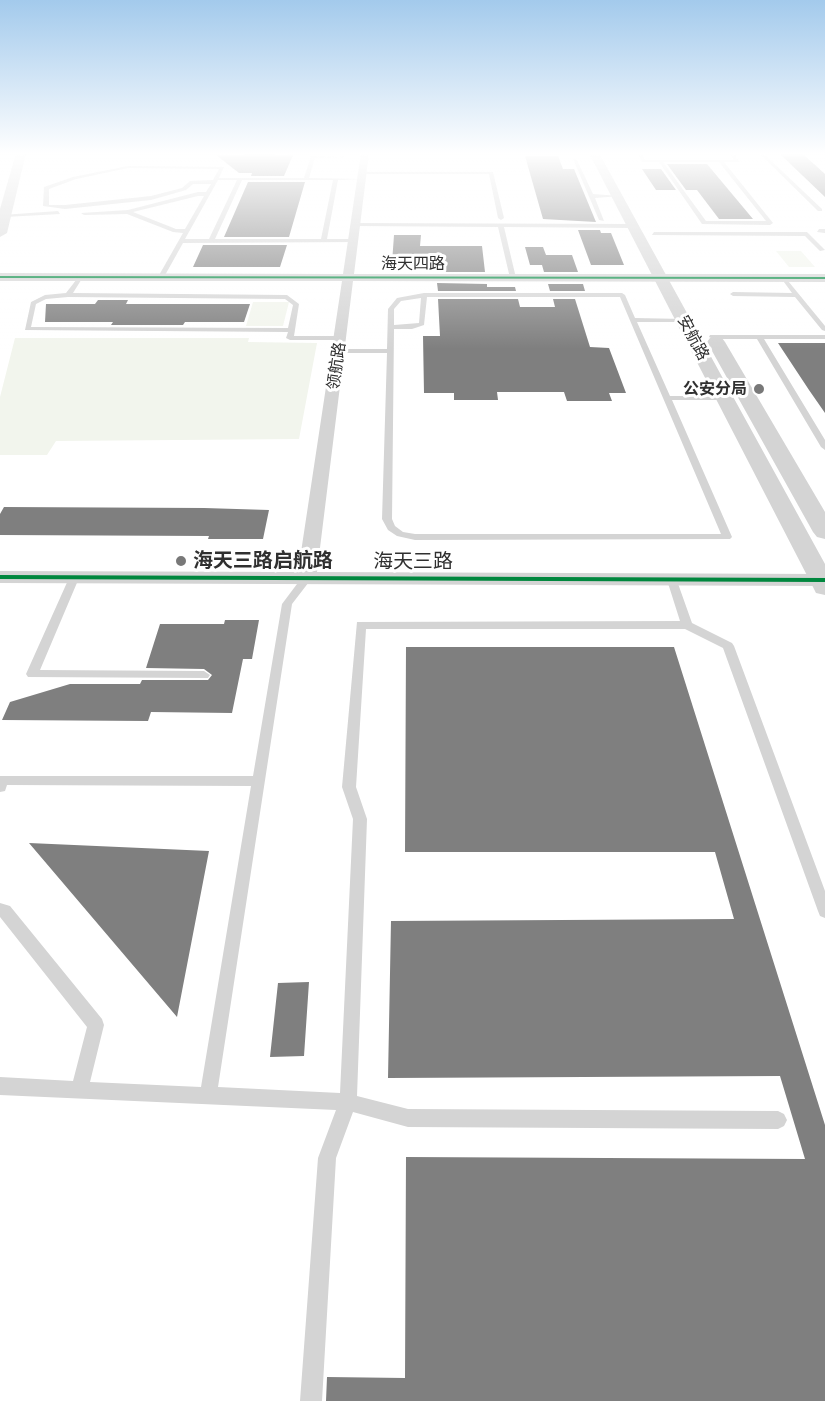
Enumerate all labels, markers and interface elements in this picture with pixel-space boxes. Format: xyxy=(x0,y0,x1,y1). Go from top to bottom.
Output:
street label: 海天四路 xyxy=(381,254,445,274)
street label: 安航路 xyxy=(673,312,713,364)
street label: 领航路 xyxy=(324,341,350,391)
place label: 公安分局 xyxy=(683,379,747,399)
marker: 公安分局 xyxy=(752,382,766,396)
place label: 海天三路启航路 xyxy=(193,549,333,573)
street label: 海天三路 xyxy=(373,550,453,574)
marker: 海天三路启航路 xyxy=(174,554,188,568)

